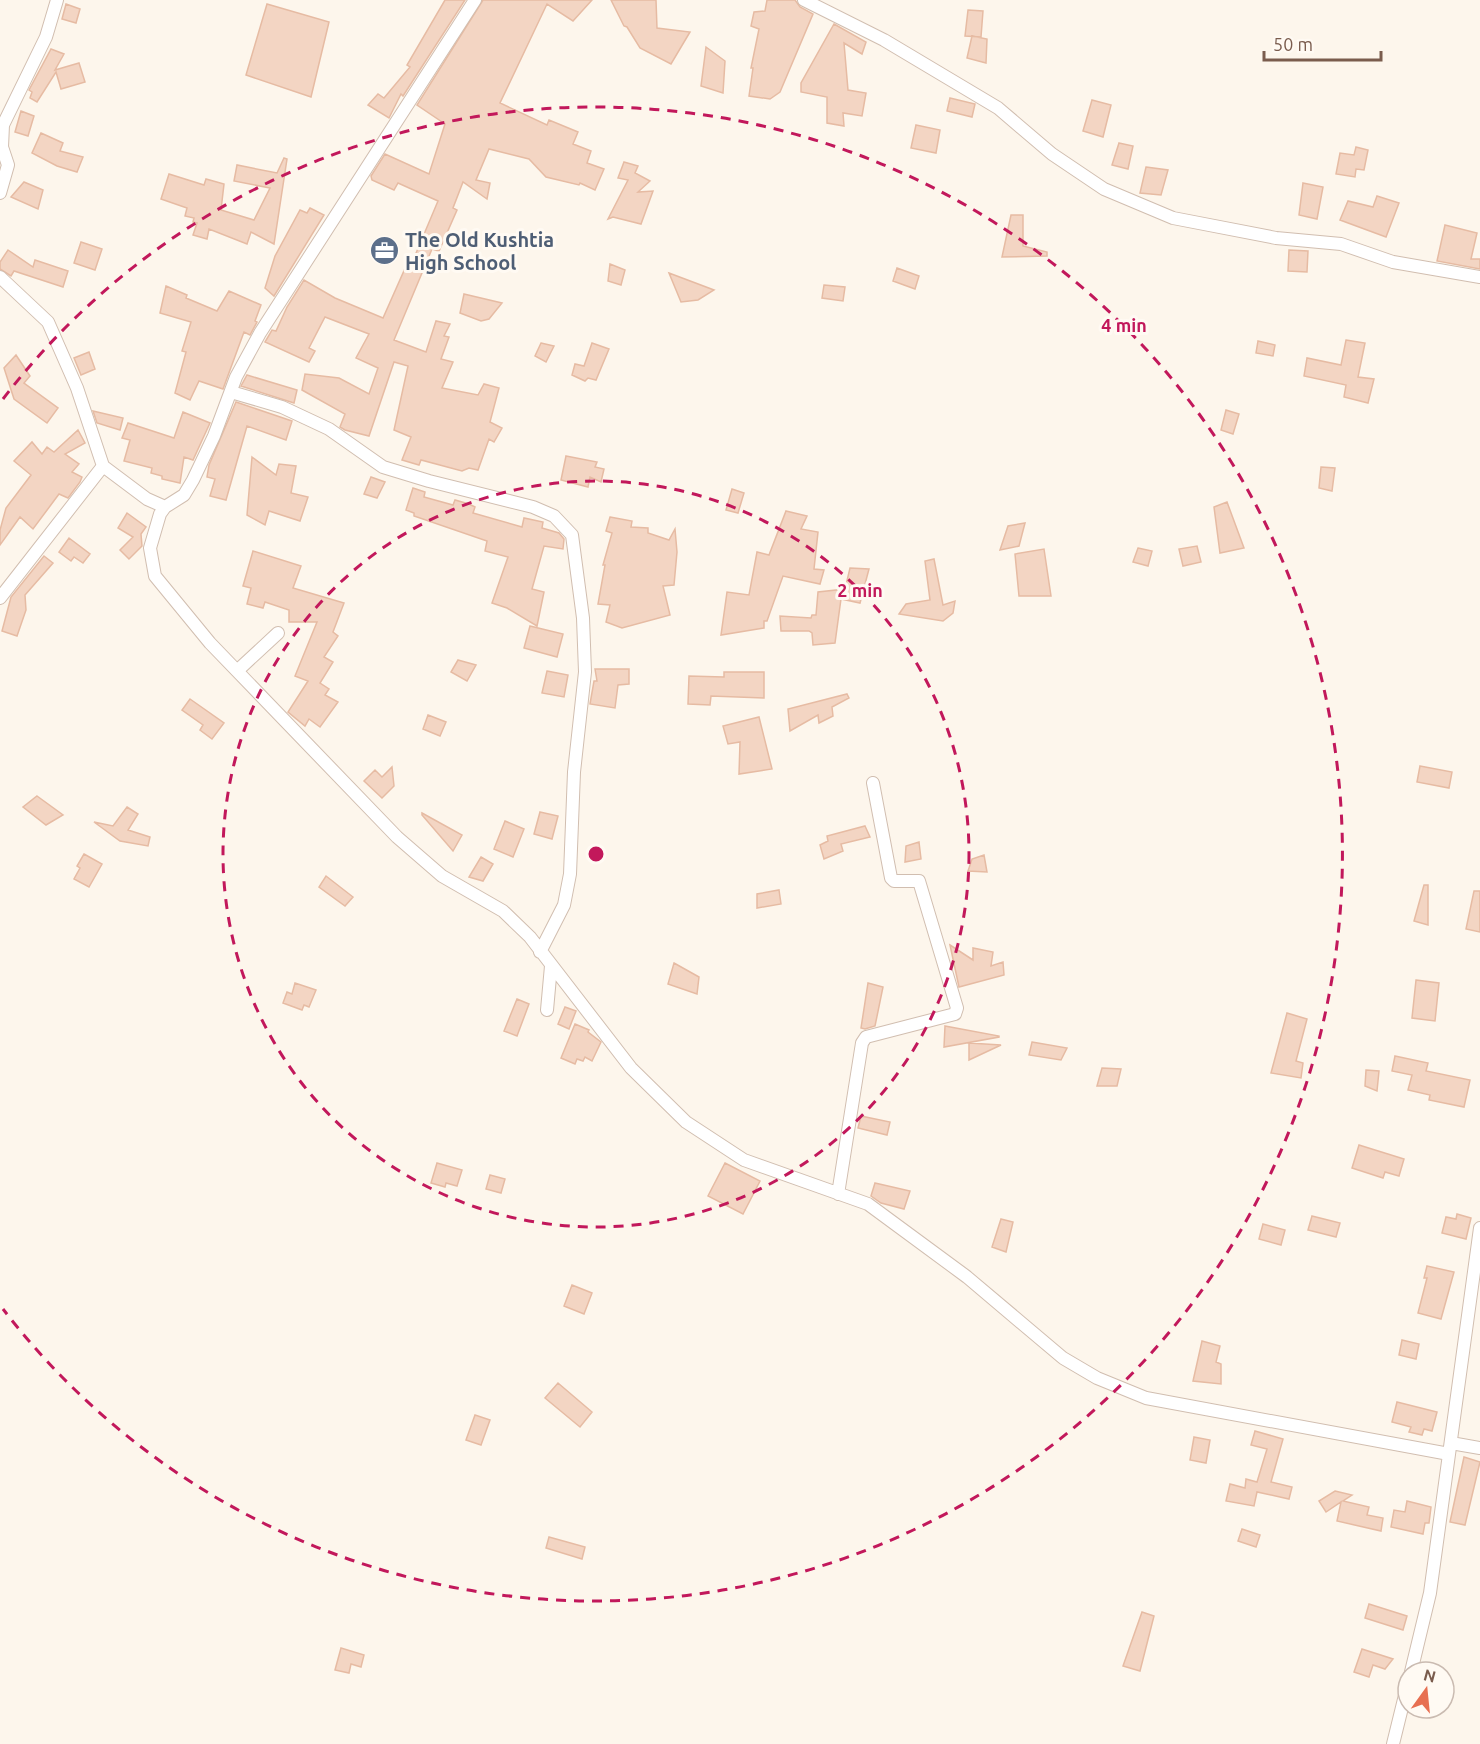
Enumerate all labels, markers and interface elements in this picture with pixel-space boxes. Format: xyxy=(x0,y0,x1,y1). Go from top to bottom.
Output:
scale bar xyxy=(1264,24,1381,62)
text: 50 m xyxy=(1273,34,1313,54)
place label: The Old Kushtia High School xyxy=(405,228,554,274)
office icon: The Old Kushtia High School xyxy=(368,235,400,267)
text: 4 min xyxy=(1101,315,1147,335)
text: 2 min xyxy=(837,580,883,600)
centre of rings xyxy=(586,844,606,864)
north arrow xyxy=(1396,1660,1456,1720)
text: N xyxy=(1422,1665,1438,1686)

